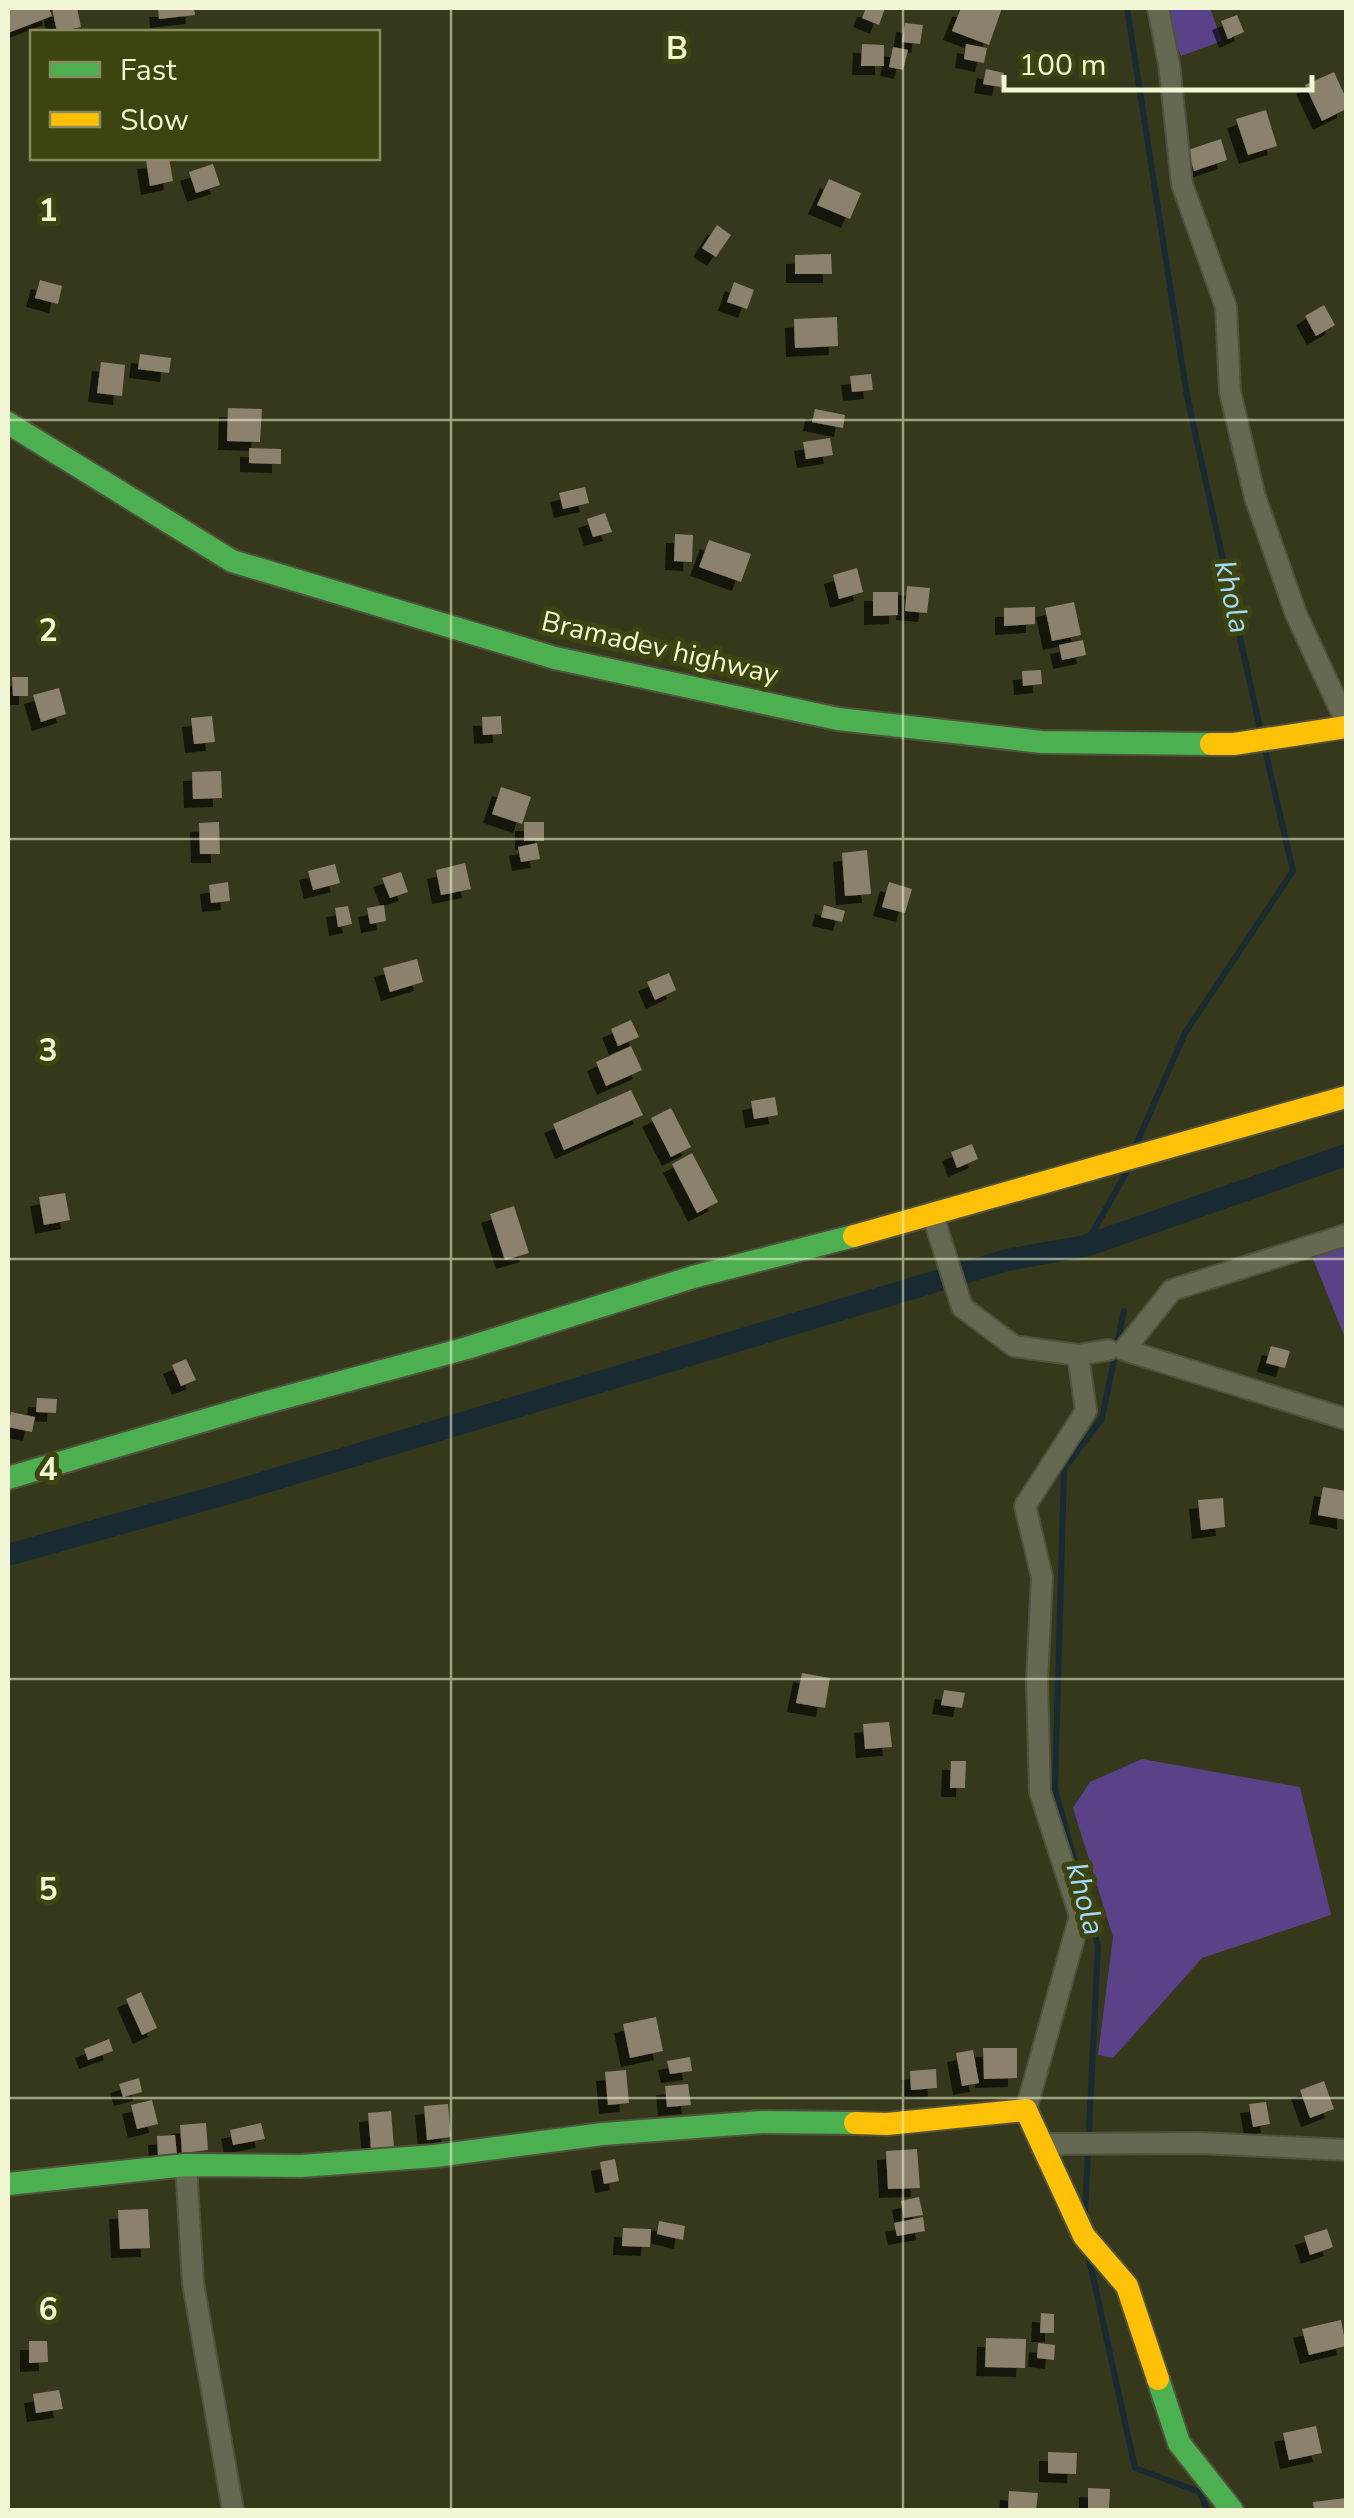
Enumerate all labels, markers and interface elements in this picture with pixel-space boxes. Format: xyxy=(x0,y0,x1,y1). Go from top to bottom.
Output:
text: B xyxy=(666,27,688,70)
legend xyxy=(30,30,380,160)
scale bar xyxy=(1004,30,1312,92)
text: 100 m xyxy=(1019,45,1106,86)
text: Fast xyxy=(120,50,177,91)
text: Slow xyxy=(120,100,189,141)
text: 1 xyxy=(38,189,58,232)
water label: khola xyxy=(1204,557,1260,637)
street label: Bramadev highway xyxy=(538,602,783,694)
text: 2 xyxy=(38,609,58,652)
text: 3 xyxy=(38,1029,58,1072)
text: 4 xyxy=(38,1448,58,1491)
water label: khola xyxy=(1056,1858,1114,1940)
text: 5 xyxy=(38,1868,58,1911)
text: 6 xyxy=(38,2288,58,2331)

